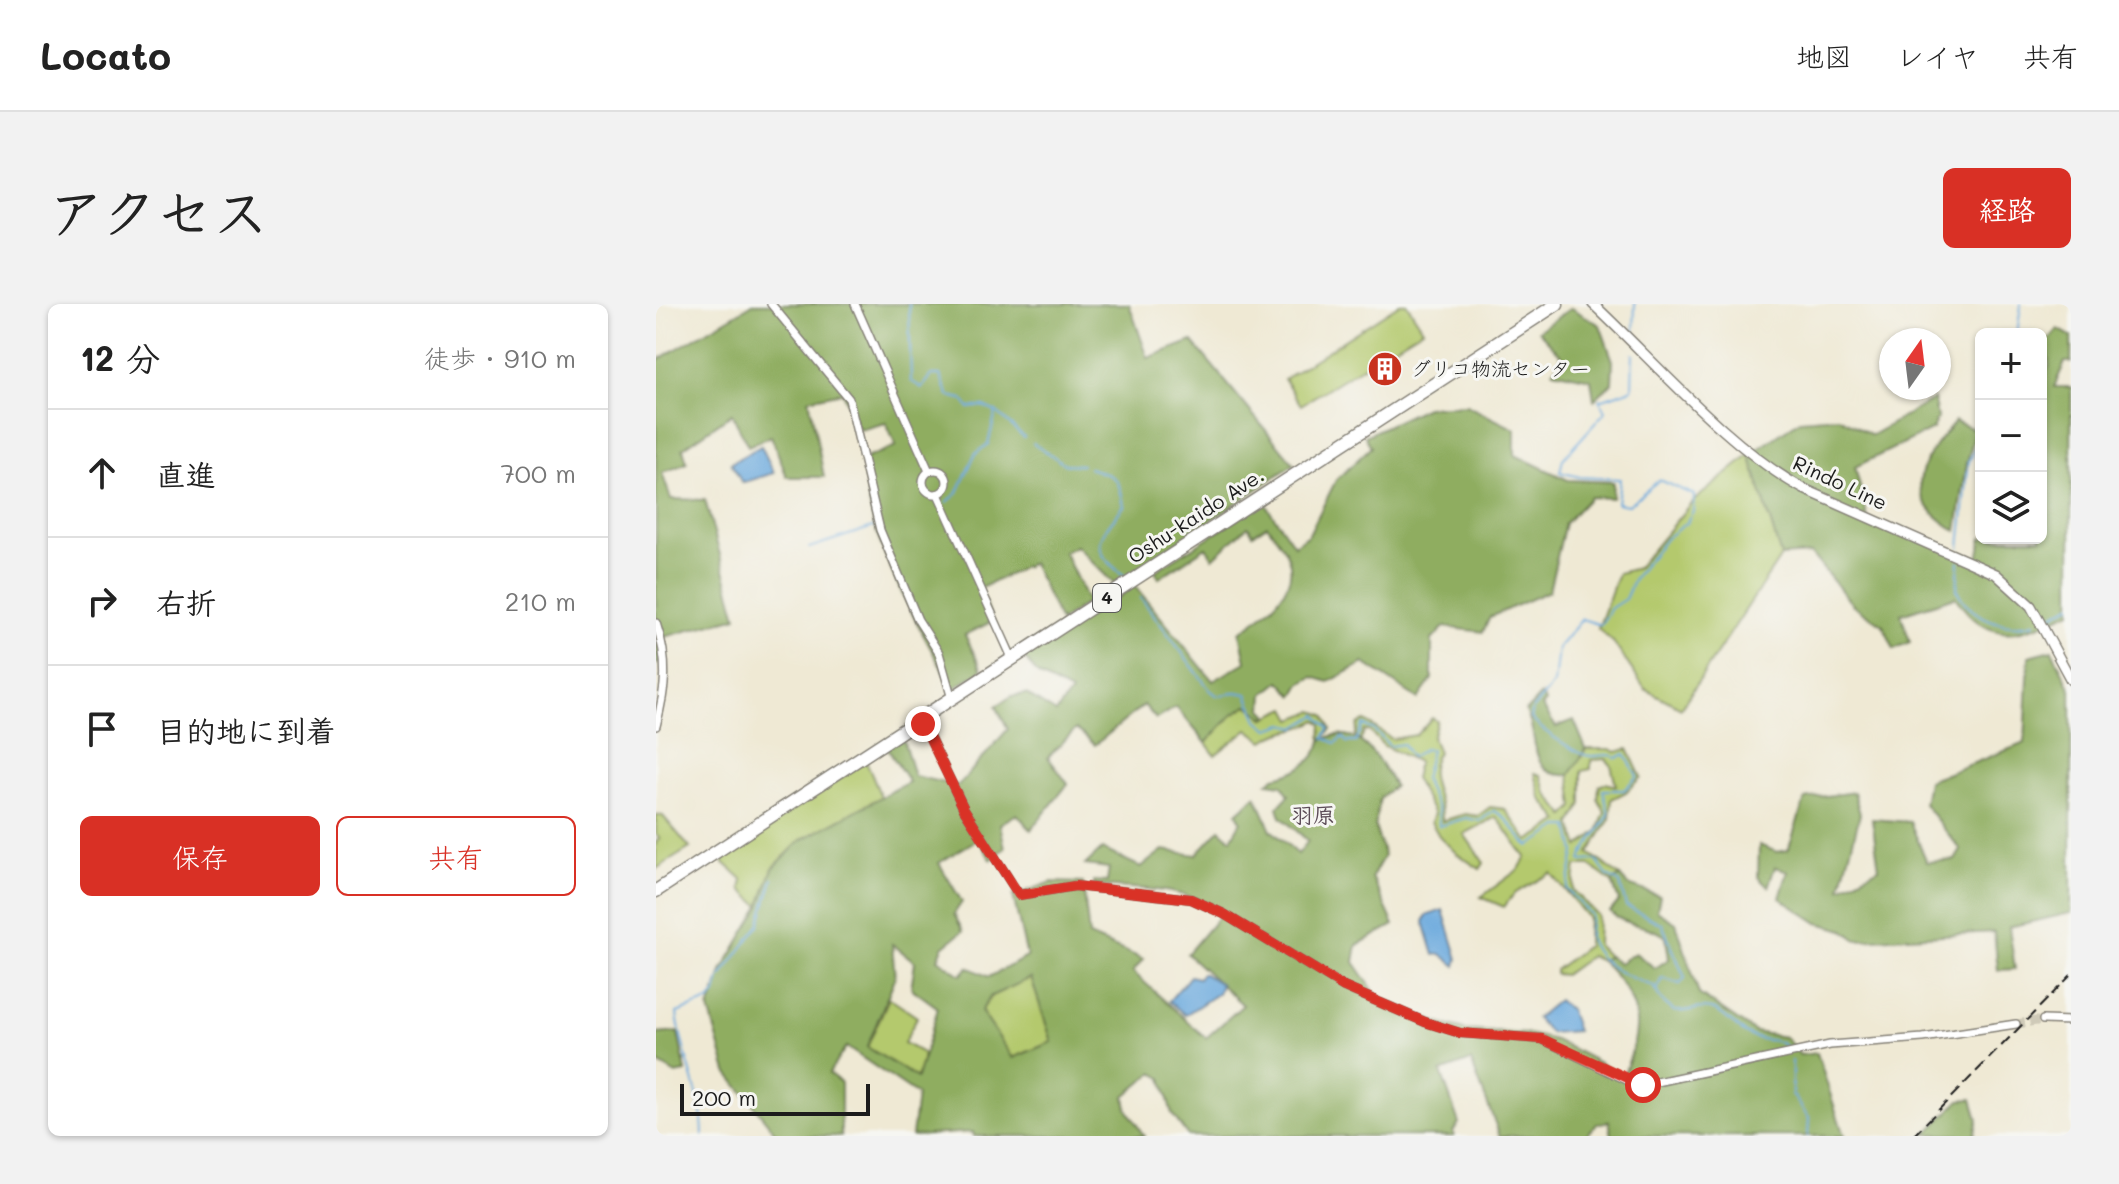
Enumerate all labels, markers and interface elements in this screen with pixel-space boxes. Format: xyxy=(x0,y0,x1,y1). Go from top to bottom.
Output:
text: Locato xyxy=(40,30,171,80)
text: 地図 xyxy=(1796,38,1852,74)
text: レイヤ xyxy=(1896,38,1979,74)
text: 共有 xyxy=(2023,38,2079,74)
button: 経路 xyxy=(1943,168,2071,248)
text: アクセス xyxy=(48,174,269,247)
north arrow xyxy=(1879,328,1951,400)
map controls xyxy=(1975,328,2047,544)
button: + xyxy=(1975,328,2047,400)
text: 12 分 xyxy=(80,335,160,380)
text: 徒歩 · 910 m xyxy=(424,341,576,375)
building icon: グリコ物流センター xyxy=(1366,350,1404,388)
place label: グリコ物流センター xyxy=(1411,355,1590,381)
button: − xyxy=(1975,400,2047,472)
street label: Rindo Line xyxy=(1789,449,1892,515)
icon: ahead xyxy=(80,451,124,495)
text: 直進 xyxy=(156,454,216,494)
text: 700 m xyxy=(500,456,576,490)
street label: Oshu-kaido Ave. xyxy=(1123,461,1268,569)
button: layers xyxy=(1975,472,2047,544)
icon: right xyxy=(80,579,124,623)
text: 右折 xyxy=(156,582,216,622)
text: 210 m xyxy=(505,584,576,618)
road number: 4 xyxy=(1093,584,1121,612)
route end xyxy=(905,706,941,742)
icon: arrive xyxy=(80,707,124,751)
text: 目的地に到着 xyxy=(156,710,336,750)
district label: 羽原 xyxy=(1291,800,1335,829)
button: 保存 xyxy=(80,816,320,896)
button: 共有 xyxy=(336,816,576,896)
route start xyxy=(1625,1067,1661,1103)
scale bar xyxy=(680,1080,870,1116)
text: 200 m xyxy=(692,1083,756,1112)

